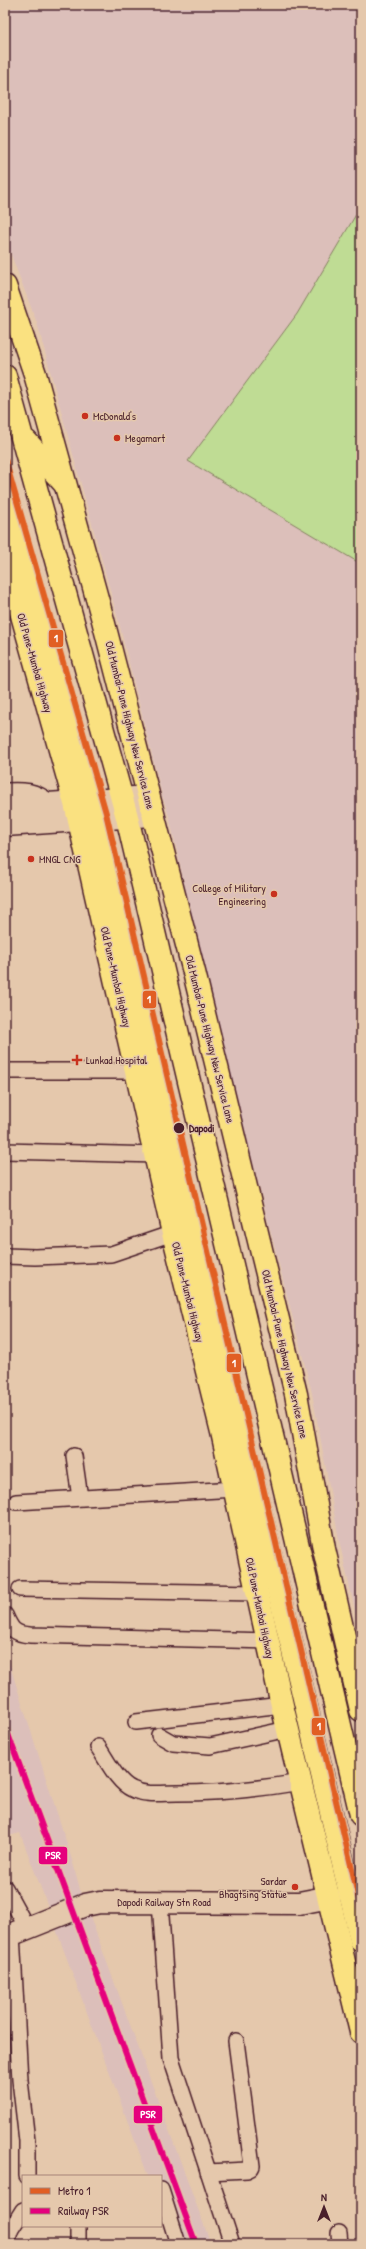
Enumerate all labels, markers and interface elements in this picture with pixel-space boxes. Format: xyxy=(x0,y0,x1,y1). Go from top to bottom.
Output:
place label: McDonald's xyxy=(93,409,136,423)
marker: McDonald's xyxy=(80,411,90,421)
place label: Megamart xyxy=(125,431,165,445)
marker: Megamart xyxy=(112,433,122,443)
street label: Old Pune–Mumbai Highway xyxy=(14,612,56,715)
line badge: 1 xyxy=(48,629,64,648)
text: 1 xyxy=(54,631,58,645)
street label: Old Mumbai-Pune Highway New Service Lane xyxy=(102,640,158,811)
place label: MNGL CNG xyxy=(39,852,81,866)
marker: MNGL CNG xyxy=(26,854,36,864)
place label: College of Military Engineering xyxy=(192,881,266,908)
marker: College of Military Engineering xyxy=(269,889,279,899)
street label: Old Pune–Mumbai Highway xyxy=(98,925,134,1029)
street label: Old Mumbai-Pune Highway New Service Lane xyxy=(182,954,238,1125)
line badge: 1 xyxy=(142,990,157,1009)
text: 1 xyxy=(147,992,151,1006)
place label: Lunkad Hospital xyxy=(86,1053,147,1067)
marker: Lunkad Hospital xyxy=(71,1054,83,1066)
marker: Dapodi xyxy=(172,1121,186,1135)
place label: Dapodi xyxy=(189,1121,214,1136)
street label: Old Pune–Mumbai Highway xyxy=(169,1240,207,1344)
street label: Old Mumbai-Pune Highway New Service Lane xyxy=(259,1268,311,1440)
line badge: 1 xyxy=(226,1353,242,1373)
text: 1 xyxy=(232,1356,236,1370)
street label: Old Pune–Mumbai Highway xyxy=(242,1556,278,1660)
line badge: 1 xyxy=(311,1717,326,1736)
text: 1 xyxy=(317,1719,321,1733)
line badge: PSR xyxy=(38,1846,68,1865)
text: PSR xyxy=(45,1848,61,1862)
place label: Sardar Bhagtsing Statue xyxy=(219,1874,288,1901)
marker: Sardar Bhagtsing Statue xyxy=(290,1882,300,1892)
street label: Dapodi Railway Stn Road xyxy=(117,1895,212,1909)
line badge: PSR xyxy=(133,2105,163,2124)
text: PSR xyxy=(140,2107,156,2121)
legend xyxy=(22,2175,162,2227)
text: Metro 1 xyxy=(58,2182,91,2199)
north arrow xyxy=(304,2187,344,2227)
text: N xyxy=(321,2190,327,2204)
text: Railway PSR xyxy=(58,2202,109,2219)

